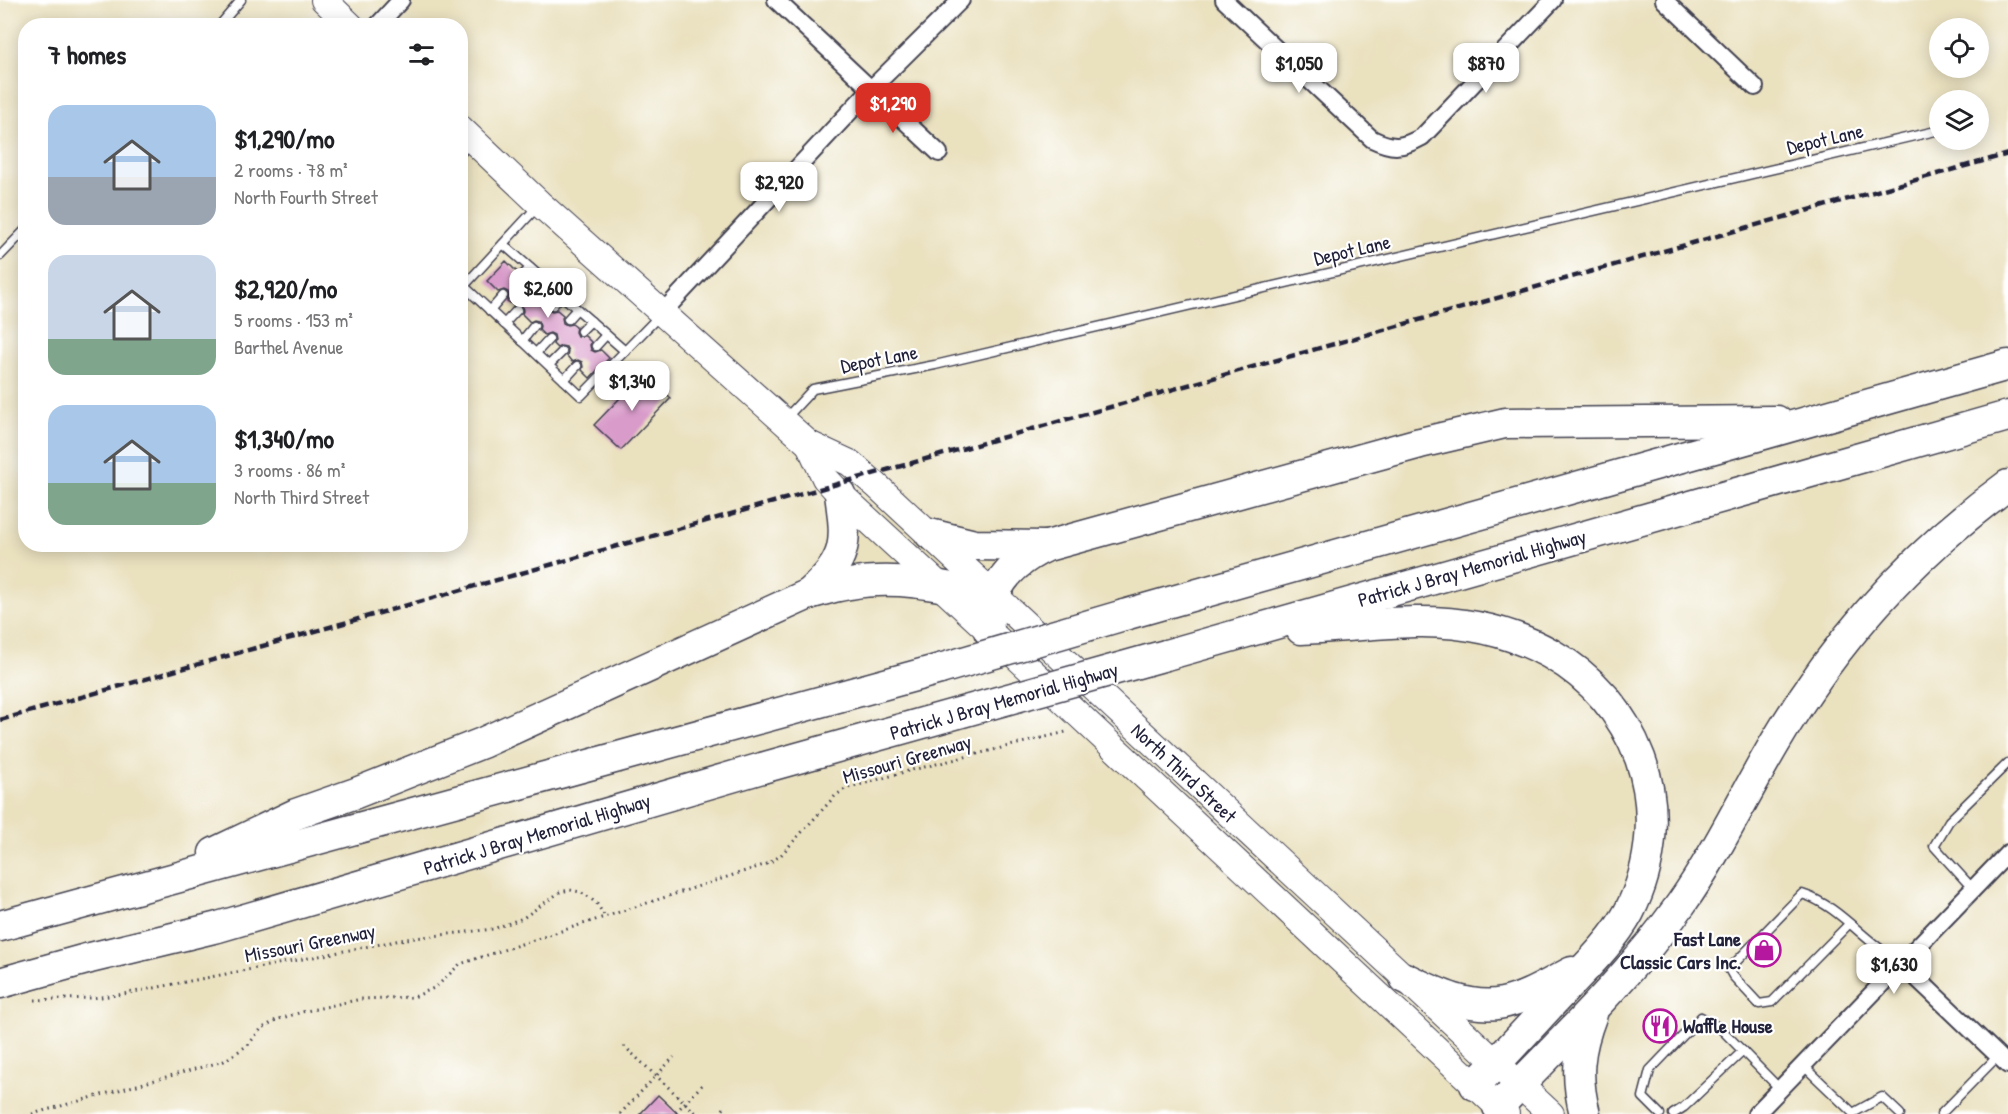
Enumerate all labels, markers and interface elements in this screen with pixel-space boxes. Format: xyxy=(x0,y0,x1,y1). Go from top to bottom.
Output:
map controls xyxy=(1929,18,1989,150)
button: locate xyxy=(1929,18,1989,78)
text: 7 homes xyxy=(48,37,126,72)
icon: filters xyxy=(405,38,438,71)
pin: $1,050 xyxy=(1250,43,1348,94)
pin: $870 xyxy=(1450,43,1522,94)
text: $1,050 xyxy=(1275,49,1323,76)
text: $870 xyxy=(1467,49,1505,76)
pin: $1,290 xyxy=(844,83,942,134)
text: $1,290 xyxy=(869,89,917,116)
button: layers xyxy=(1929,90,1989,150)
street label: Depot Lane xyxy=(1784,117,1866,160)
text: $1,290/mo xyxy=(234,121,334,156)
icon: home xyxy=(96,129,168,201)
text: 2 rooms · 78 m² xyxy=(234,156,348,183)
pin: $2,920 xyxy=(730,162,828,213)
text: $2,920 xyxy=(754,168,804,195)
text: North Fourth Street xyxy=(234,183,378,210)
street label: Depot Lane xyxy=(1311,228,1393,271)
pin: $2,600 xyxy=(499,268,597,319)
text: $2,920/mo xyxy=(234,271,337,306)
text: $2,600 xyxy=(523,274,573,301)
icon: home xyxy=(96,279,168,351)
text: 5 rooms · 153 m² xyxy=(234,306,353,333)
text: Barthel Avenue xyxy=(234,333,344,360)
street label: Depot Lane xyxy=(838,338,920,379)
pin: $1,340 xyxy=(583,361,681,412)
text: $1,340 xyxy=(609,367,655,394)
text: $1,340/mo xyxy=(234,421,334,456)
icon: home xyxy=(96,429,168,501)
text: 3 rooms · 86 m² xyxy=(234,456,345,483)
text: North Third Street xyxy=(234,483,369,510)
street label: Patrick J Bray Memorial Highway xyxy=(1355,522,1589,613)
street label: Patrick J Bray Memorial Highway xyxy=(887,655,1121,746)
street label: North Third Street xyxy=(1126,717,1244,829)
street label: Missouri Greenway xyxy=(839,727,974,790)
street label: Patrick J Bray Memorial Highway xyxy=(420,786,654,881)
street label: Missouri Greenway xyxy=(242,917,377,968)
place label: Fast Lane Classic Cars Inc. xyxy=(1620,925,1741,975)
shop icon: Fast Lane Classic Cars Inc. xyxy=(1746,932,1782,968)
pin: $1,630 xyxy=(1845,944,1943,995)
text: $1,630 xyxy=(1870,950,1918,977)
restaurant icon: Waffle House xyxy=(1642,1008,1678,1044)
place label: Waffle House xyxy=(1683,1012,1773,1039)

